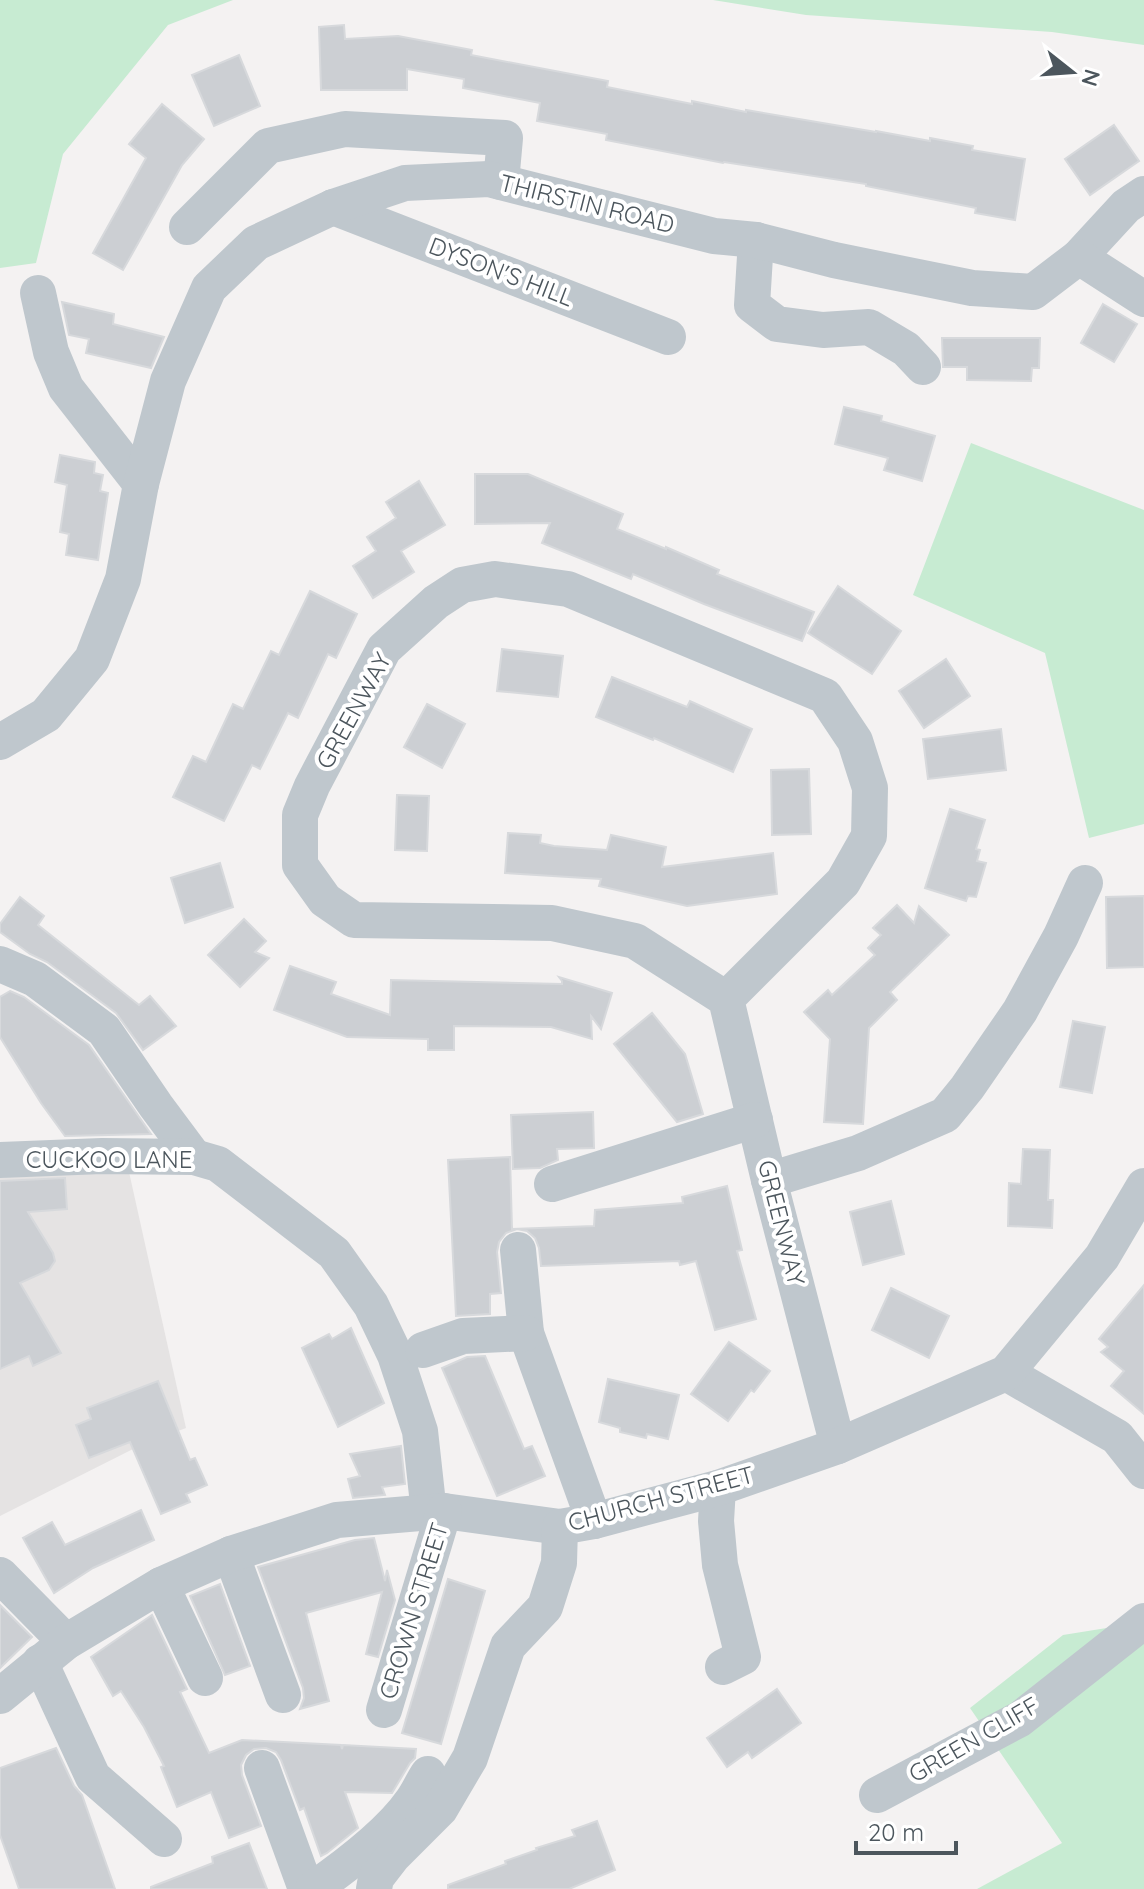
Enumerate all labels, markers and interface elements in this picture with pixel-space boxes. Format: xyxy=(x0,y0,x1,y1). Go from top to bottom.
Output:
north arrow xyxy=(1032,32,1112,112)
text: N xyxy=(1075,66,1107,90)
street label: THIRSTIN ROAD xyxy=(497,167,678,239)
street label: DYSON'S HILL xyxy=(425,230,578,312)
street label: GREENWAY xyxy=(309,647,397,774)
street label: CUCKOO LANE xyxy=(26,1144,192,1174)
street label: GREENWAY xyxy=(752,1157,812,1289)
street label: CHURCH STREET xyxy=(564,1459,757,1537)
street label: CROWN STREET xyxy=(372,1519,454,1703)
street label: GREEN CLIFF xyxy=(903,1690,1044,1789)
scale bar xyxy=(856,1805,956,1855)
text: 20 m xyxy=(868,1817,924,1847)

